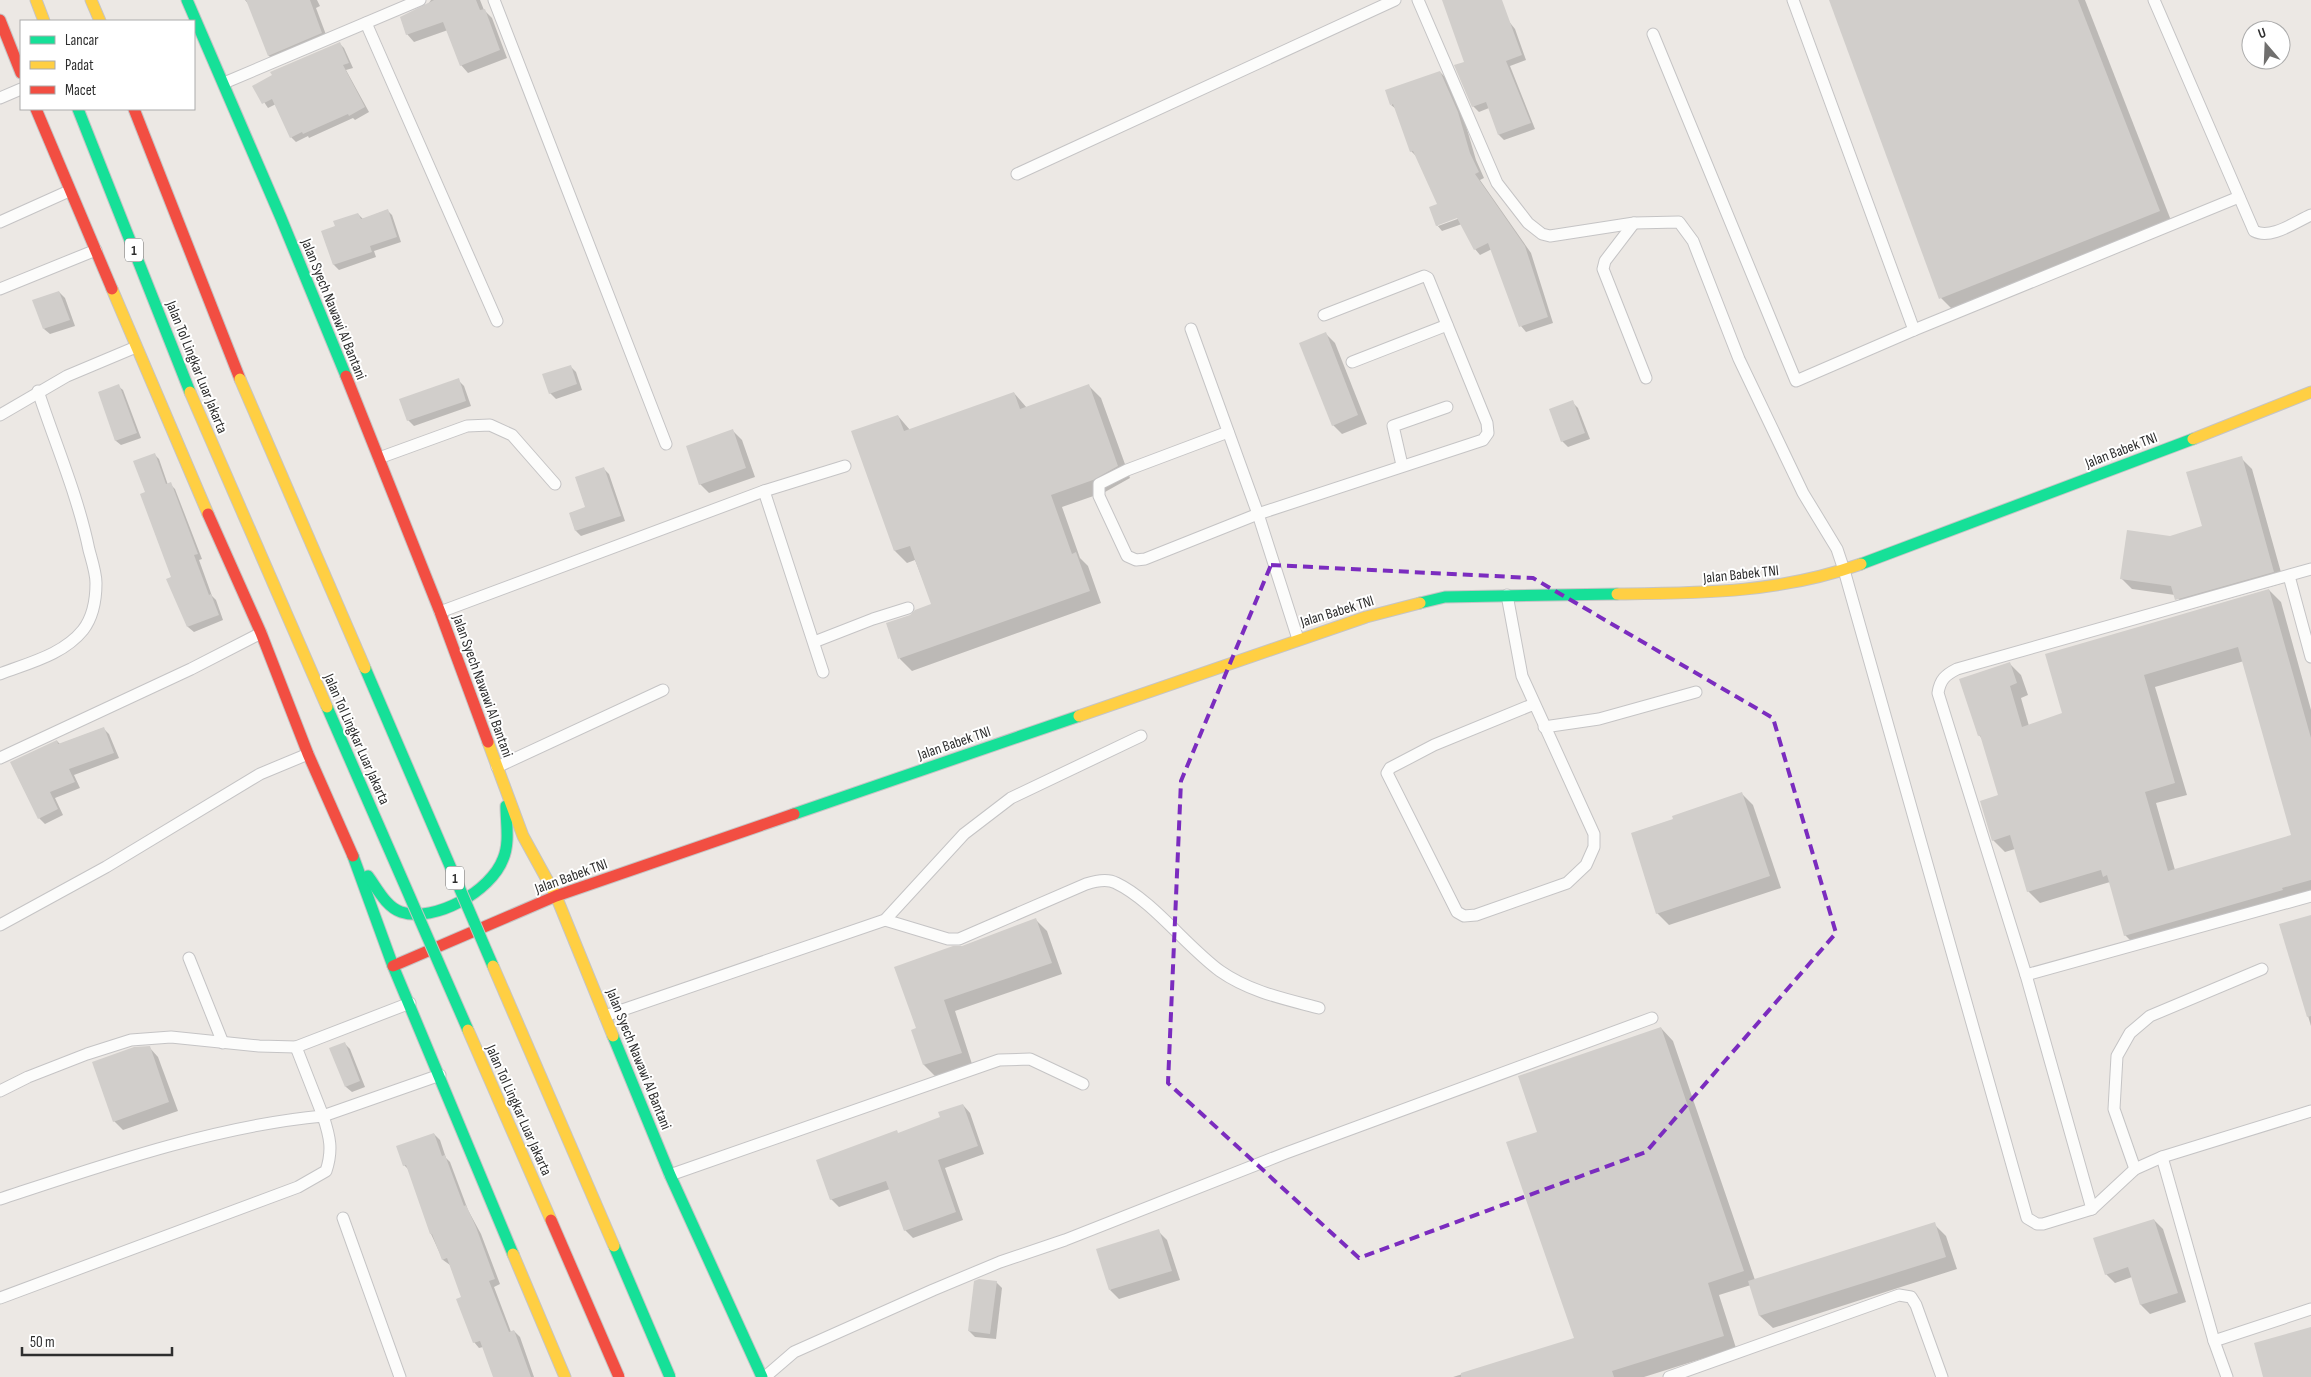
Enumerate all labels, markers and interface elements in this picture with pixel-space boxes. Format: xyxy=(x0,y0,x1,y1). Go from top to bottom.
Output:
legend xyxy=(20,20,195,110)
north arrow xyxy=(2241,20,2291,70)
text: U xyxy=(2256,24,2268,42)
text: Lancar xyxy=(65,31,99,50)
text: Padat xyxy=(65,56,94,75)
text: Macet xyxy=(65,81,97,100)
street label: Jalan Syech Nawawi Al Bantani xyxy=(296,235,371,383)
road number: 1 xyxy=(125,238,143,262)
street label: Jalan Tol Lingkar Luar Jakarta xyxy=(161,297,232,436)
street label: Jalan Babek TNI xyxy=(2081,428,2160,473)
street label: Jalan Babek TNI xyxy=(1701,561,1780,588)
street label: Jalan Babek TNI xyxy=(1297,591,1376,632)
street label: Jalan Syech Nawawi Al Bantani xyxy=(448,611,517,760)
street label: Jalan Tol Lingkar Luar Jakarta xyxy=(319,670,394,808)
street label: Jalan Babek TNI xyxy=(914,722,993,765)
street label: Jalan Babek TNI xyxy=(531,855,610,899)
road number: 1 xyxy=(446,866,464,890)
street label: Jalan Syech Nawawi Al Bantani xyxy=(601,985,676,1133)
street label: Jalan Tol Lingkar Luar Jakarta xyxy=(481,1041,556,1179)
scale bar xyxy=(22,1324,172,1356)
text: 50 m xyxy=(30,1333,55,1352)

